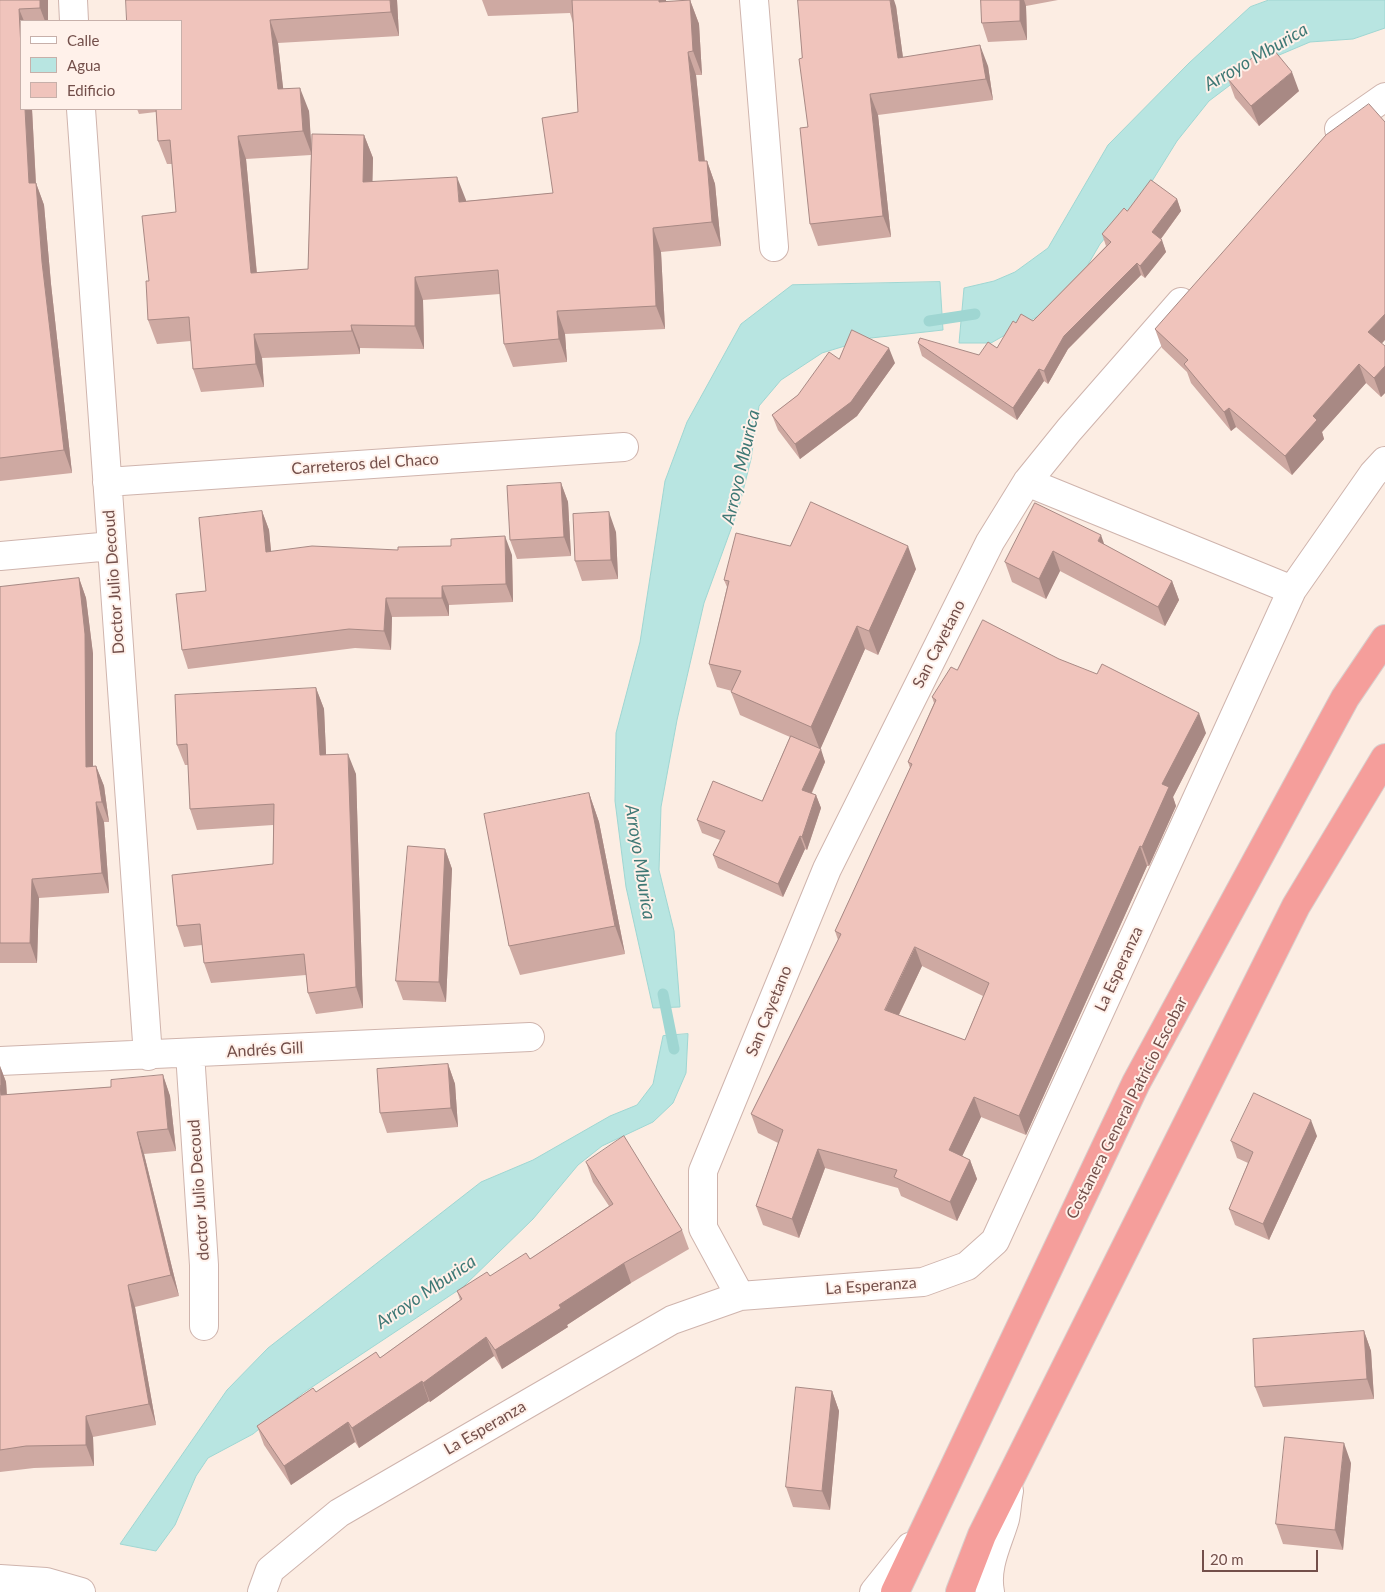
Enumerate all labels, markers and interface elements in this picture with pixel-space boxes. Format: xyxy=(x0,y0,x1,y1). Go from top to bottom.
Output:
water label: Arroyo Mburica xyxy=(1200,19,1312,95)
legend xyxy=(20,20,182,110)
text: Calle xyxy=(67,31,99,49)
text: Agua xyxy=(67,56,101,74)
text: Edificio xyxy=(67,81,115,99)
water label: Arroyo Mburica xyxy=(717,408,765,526)
street label: Carreteros del Chaco xyxy=(291,449,439,479)
street label: Doctor Julio Decoud xyxy=(99,509,129,655)
street label: San Cayetano xyxy=(909,597,969,691)
water label: Arroyo Mburica xyxy=(620,803,660,921)
street label: La Esperanza xyxy=(1091,923,1147,1015)
street label: San Cayetano xyxy=(742,963,796,1059)
street label: Costanera General Patricio Escobar xyxy=(1062,994,1192,1222)
street label: Andrés Gill xyxy=(226,1038,304,1062)
street label: doctor Julio Decoud xyxy=(184,1119,214,1261)
water label: Arroyo Mburica xyxy=(372,1251,480,1333)
street label: La Esperanza xyxy=(825,1273,917,1299)
street label: La Esperanza xyxy=(441,1397,529,1459)
scale bar xyxy=(1205,1540,1321,1572)
text: 20 m xyxy=(1210,1550,1244,1568)

